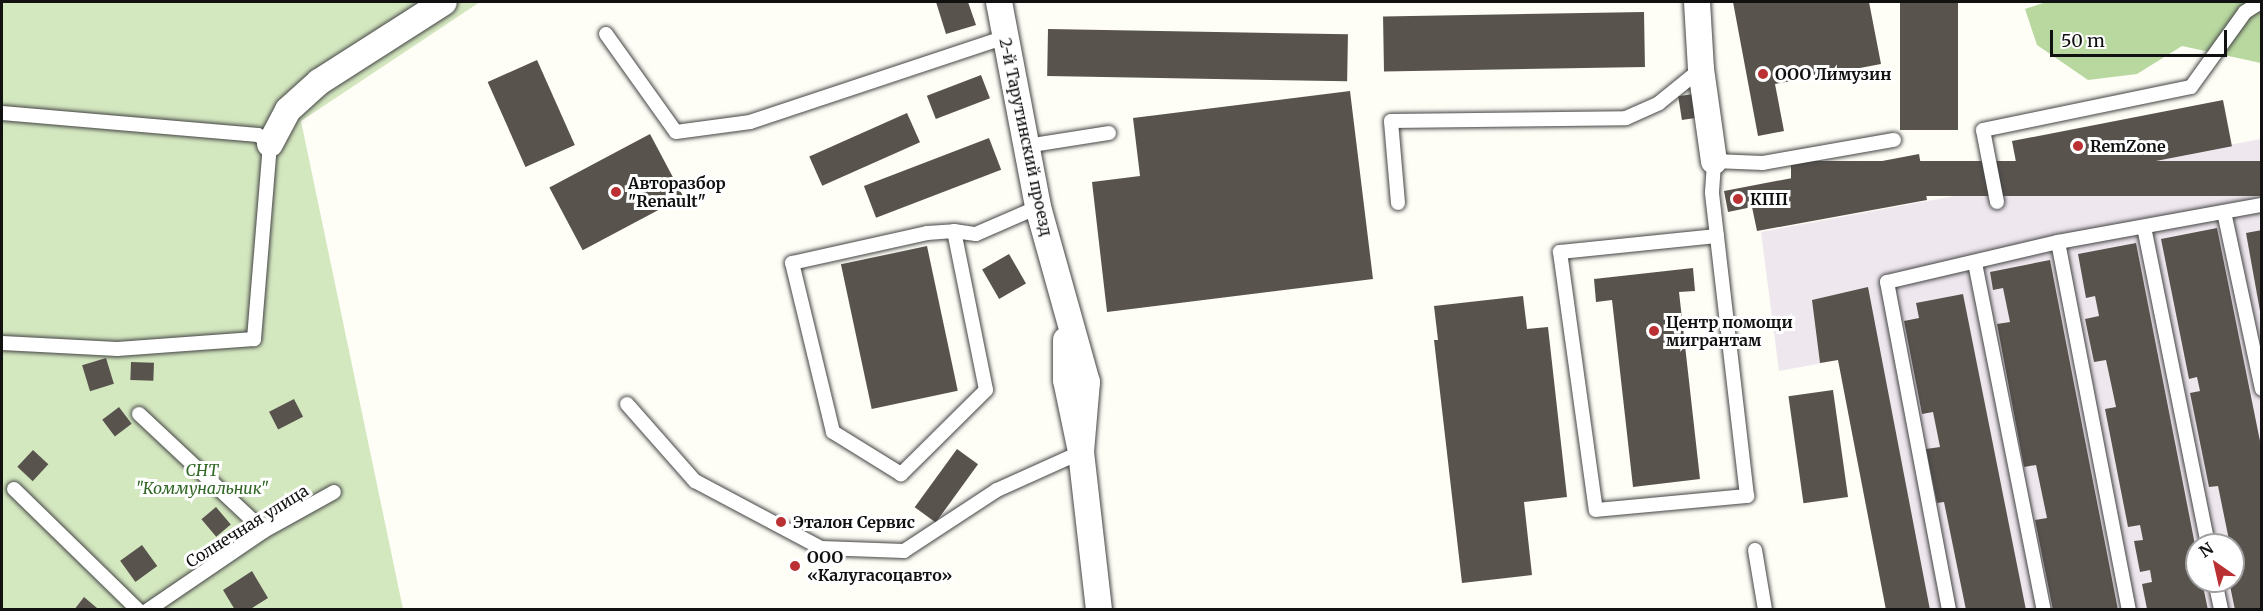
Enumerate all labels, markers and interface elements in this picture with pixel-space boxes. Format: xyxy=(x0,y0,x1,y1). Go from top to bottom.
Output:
scale bar xyxy=(2053,18,2230,56)
text: 50 m xyxy=(2061,29,2105,52)
street label: 2-й Тарутинский проезд xyxy=(996,36,1056,238)
place label: ООО Лимузин xyxy=(1775,64,1892,84)
marker: ООО Лимузин xyxy=(1756,67,1770,81)
place label: RemZone xyxy=(2090,136,2166,156)
marker: RemZone xyxy=(2071,139,2085,153)
place label: Авторазбор "Renault" xyxy=(628,173,726,211)
marker: Авторазбор "Renault" xyxy=(609,185,623,199)
place label: КПП xyxy=(1750,189,1788,209)
marker: КПП xyxy=(1731,192,1745,206)
place label: Центр помощи мигрантам xyxy=(1666,312,1793,350)
marker: Центр помощи мигрантам xyxy=(1647,324,1661,338)
park label: СНТ "Коммунальник" xyxy=(135,460,269,498)
street label: Солнечная улица xyxy=(182,481,312,571)
place label: Эталон Сервис xyxy=(793,512,915,532)
marker: Эталон Сервис xyxy=(774,515,788,529)
north arrow xyxy=(2185,533,2245,593)
text: N xyxy=(2195,538,2217,562)
place label: ООО «Калугасоцавто» xyxy=(807,547,952,585)
marker: ООО «Калугасоцавто» xyxy=(788,559,802,573)

